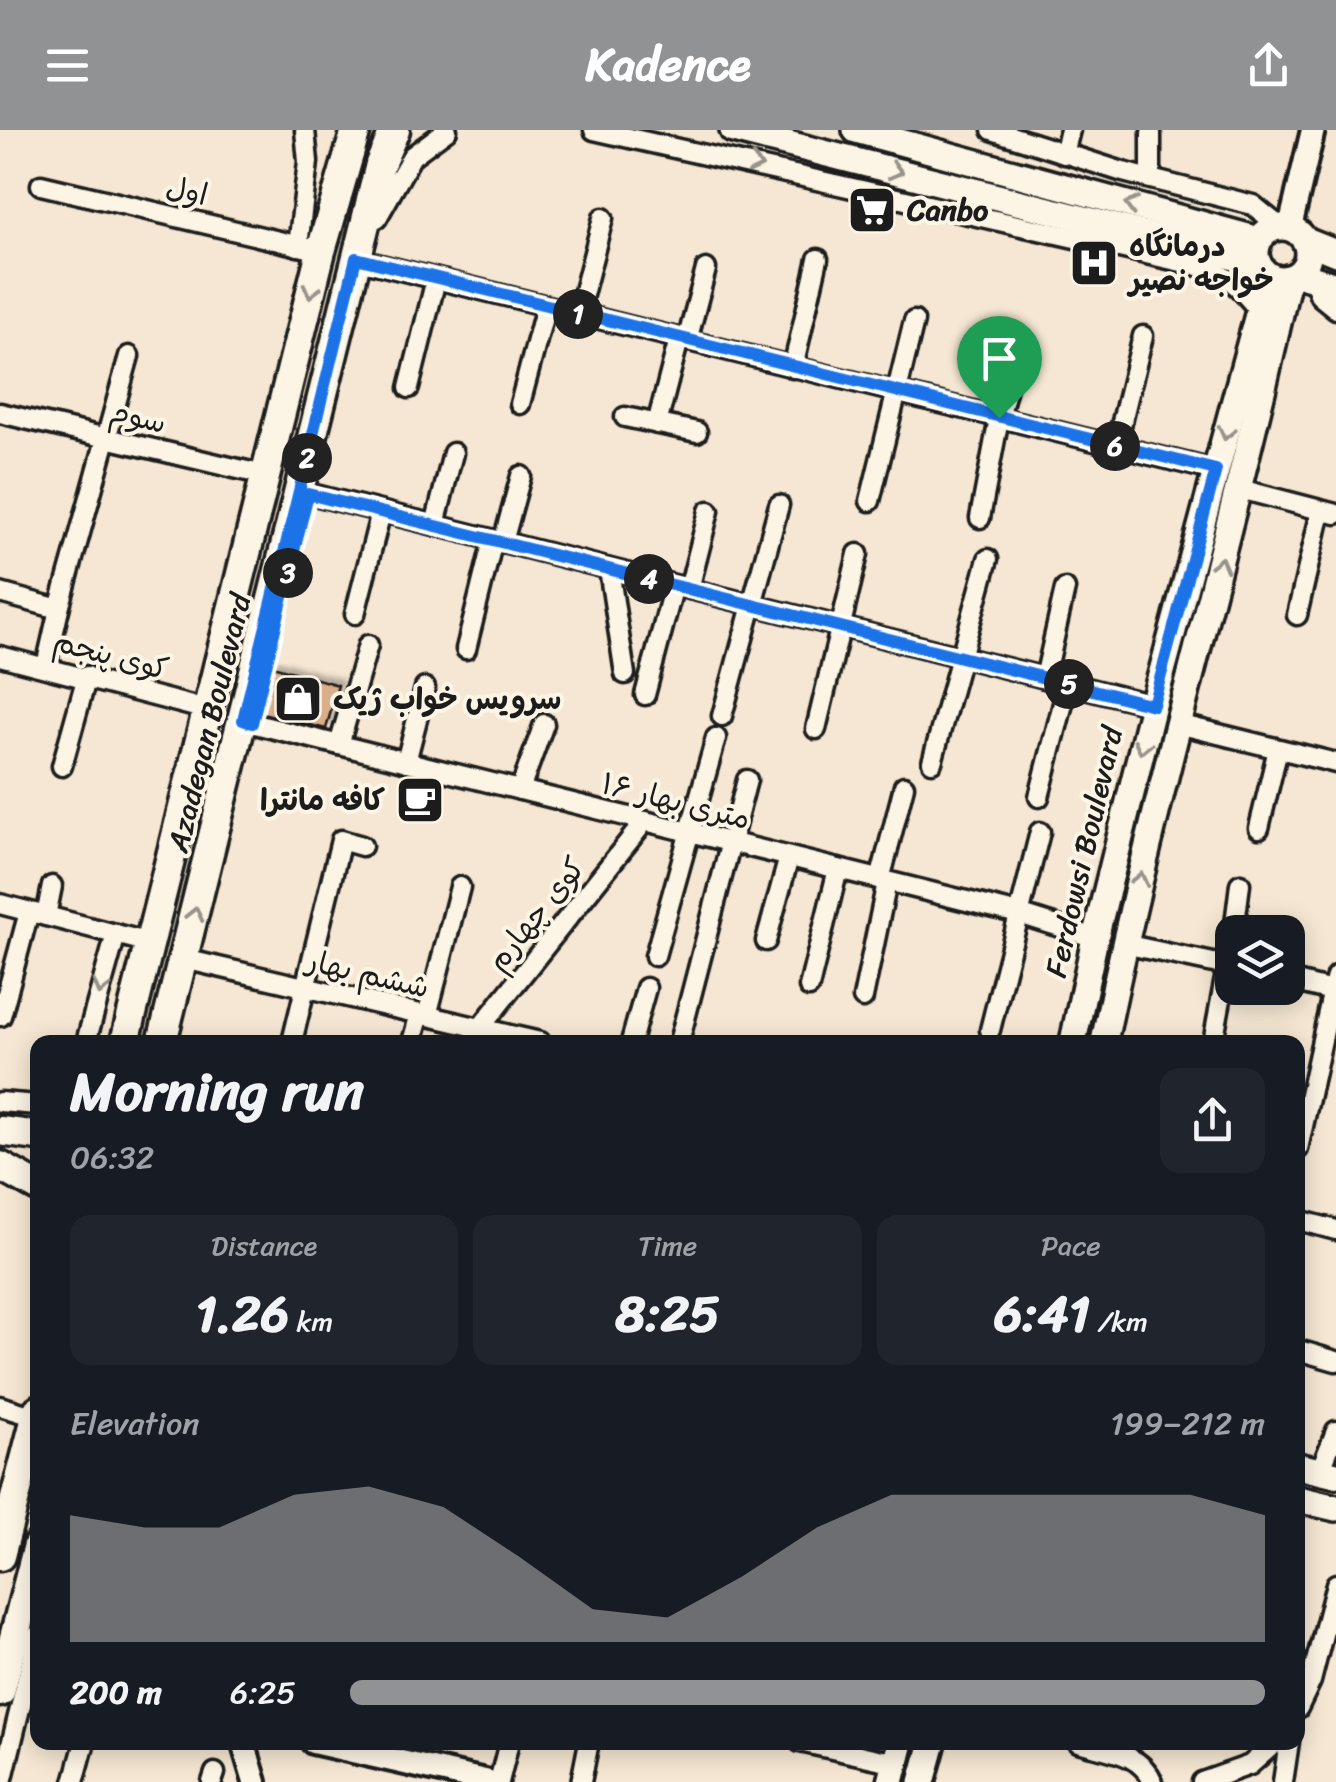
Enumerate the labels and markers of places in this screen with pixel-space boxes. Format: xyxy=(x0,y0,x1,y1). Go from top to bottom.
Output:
place label: Canbo xyxy=(906,183,989,237)
supermarket icon: Canbo xyxy=(846,184,898,236)
place label: درمانگاه خواجه نصیر xyxy=(1126,219,1274,307)
hospital icon: درمانگاه خواجه نصیر xyxy=(1068,237,1120,289)
pin: 1 xyxy=(553,289,603,339)
pin xyxy=(957,316,1042,419)
pin: 6 xyxy=(1090,421,1140,471)
pin: 2 xyxy=(282,433,332,483)
pin: 3 xyxy=(263,548,313,598)
pin: 4 xyxy=(624,554,674,604)
pin: 5 xyxy=(1044,659,1094,709)
place label: سرویس خواب ژیک xyxy=(333,672,561,726)
shop icon: سرویس خواب ژیک xyxy=(272,673,324,725)
place label: کافه مانترا xyxy=(260,773,386,827)
cafe icon: کافه مانترا xyxy=(394,774,446,826)

